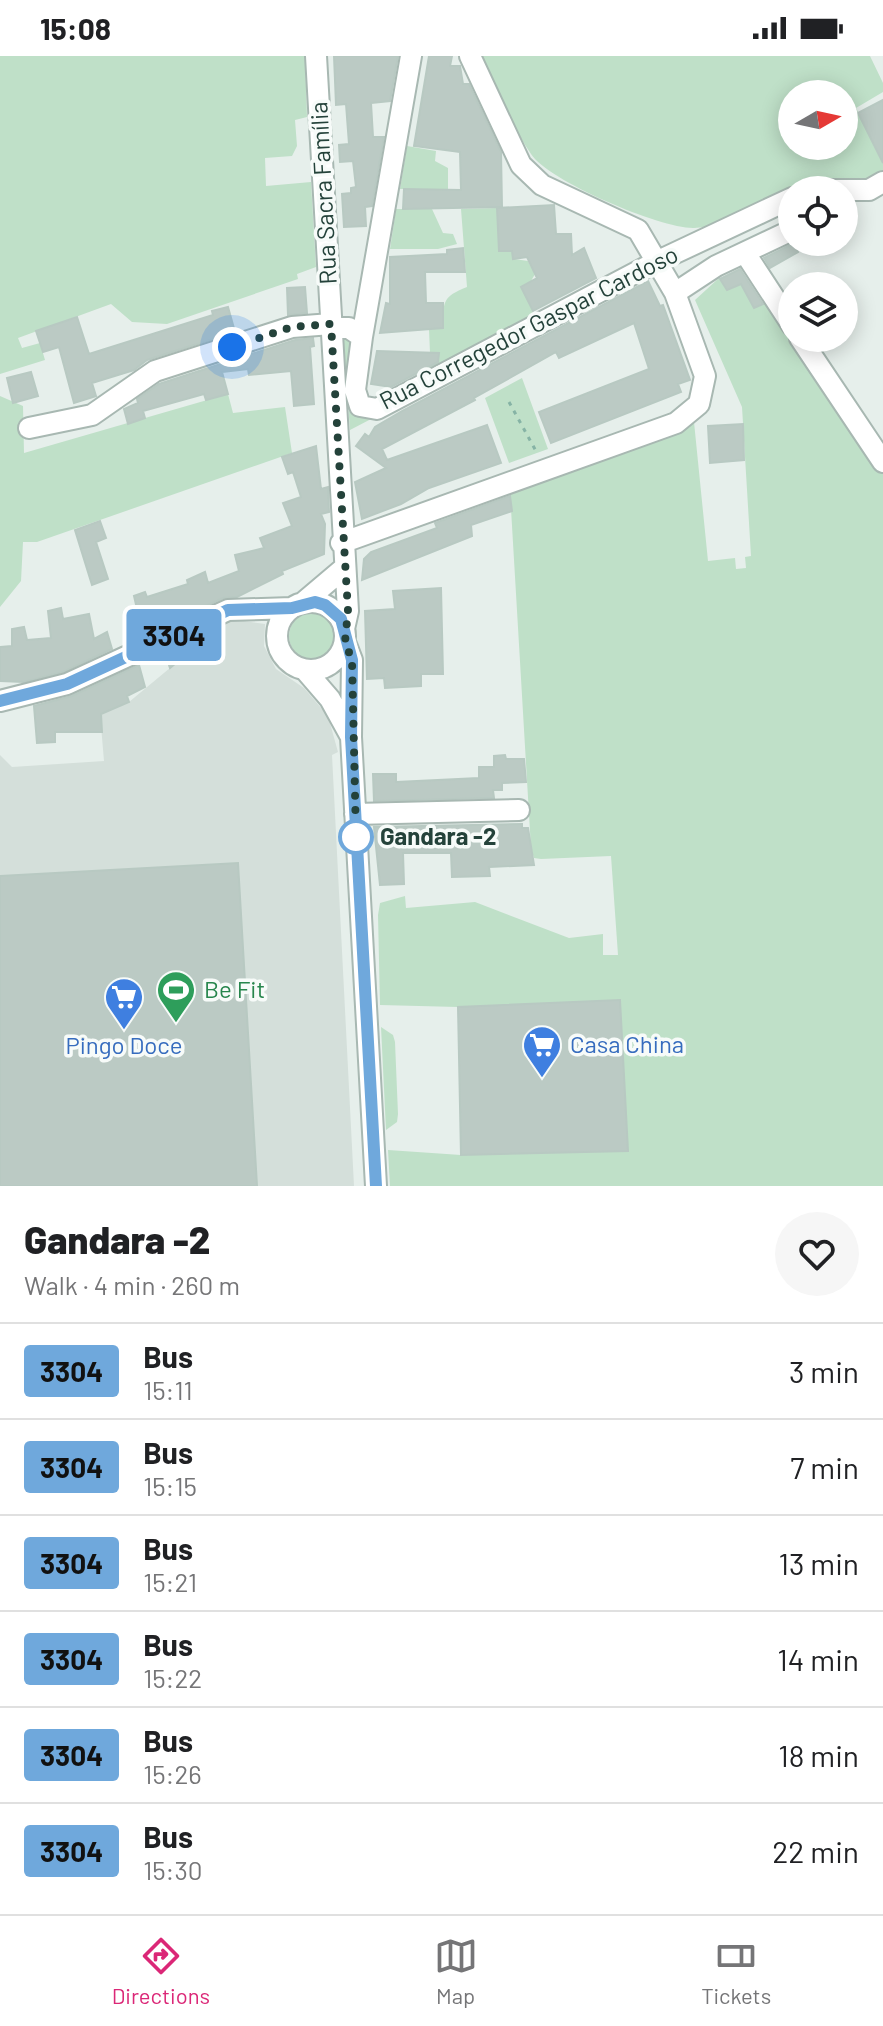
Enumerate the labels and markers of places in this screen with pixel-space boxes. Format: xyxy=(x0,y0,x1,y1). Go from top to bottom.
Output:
marker: Gandara -2 xyxy=(339,820,373,854)
place label: Gandara -2 xyxy=(380,821,496,850)
sports icon: Be Fit xyxy=(155,969,197,1024)
place label: Be Fit xyxy=(204,974,265,1003)
supermarket icon: Pingo Doce xyxy=(103,976,145,1031)
supermarket icon: Casa China xyxy=(521,1024,563,1079)
place label: Casa China xyxy=(570,1029,684,1058)
place label: Pingo Doce xyxy=(65,1030,183,1059)

